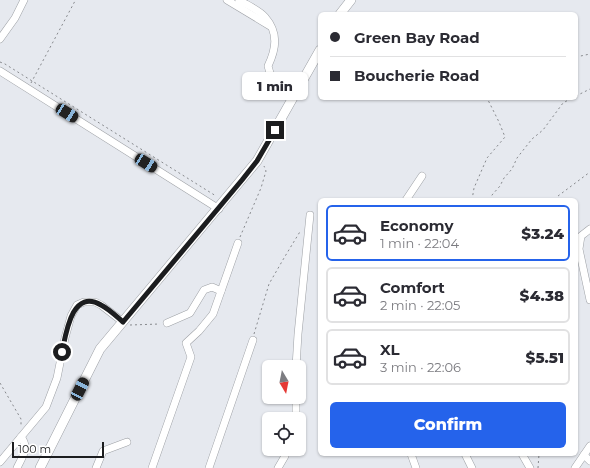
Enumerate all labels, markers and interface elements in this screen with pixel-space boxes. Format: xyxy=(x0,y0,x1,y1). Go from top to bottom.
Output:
text: Green Bay Road xyxy=(354,28,480,47)
text: Boucherie Road xyxy=(354,66,479,85)
callout: 1 min xyxy=(242,72,308,100)
text: 1 min xyxy=(257,78,293,94)
car xyxy=(54,102,80,124)
route end xyxy=(266,121,284,139)
car xyxy=(133,152,159,174)
icon: car xyxy=(332,215,368,251)
text: Economy xyxy=(380,216,453,235)
text: $3.24 xyxy=(521,224,564,243)
text: 1 min · 22:04 xyxy=(380,235,459,251)
icon: car xyxy=(332,277,368,313)
text: Comfort xyxy=(380,278,445,297)
text: $4.38 xyxy=(520,286,564,305)
text: 2 min · 22:05 xyxy=(380,297,460,313)
icon: car xyxy=(332,339,368,375)
text: XL xyxy=(380,340,399,359)
route start xyxy=(53,343,71,361)
text: $5.51 xyxy=(526,348,564,367)
text: 3 min · 22:06 xyxy=(380,359,461,375)
north arrow xyxy=(262,360,306,404)
map controls xyxy=(262,360,306,456)
car xyxy=(69,376,91,402)
button: Confirm xyxy=(330,402,566,448)
button: locate xyxy=(262,412,306,456)
scale bar xyxy=(12,440,104,459)
text: 100 m xyxy=(18,442,51,456)

